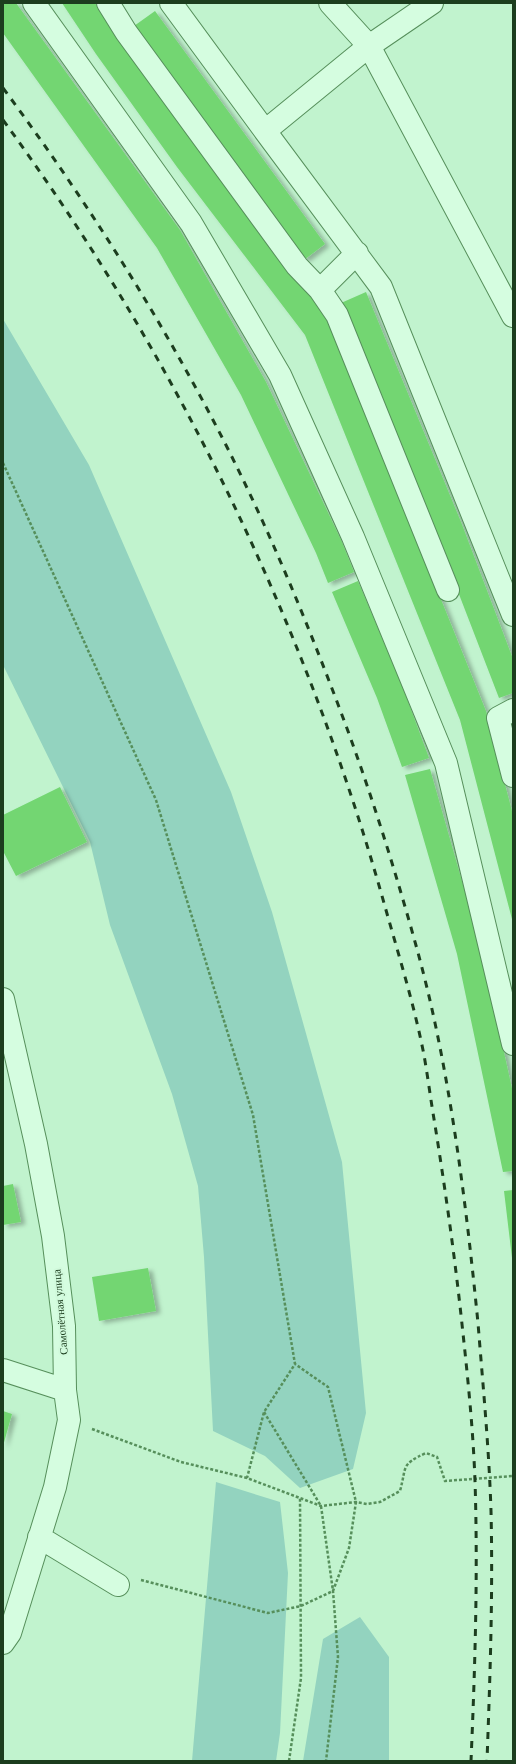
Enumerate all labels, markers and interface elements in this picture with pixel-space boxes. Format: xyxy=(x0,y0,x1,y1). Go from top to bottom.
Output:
street label: Самолётная улица xyxy=(49,1269,71,1355)

